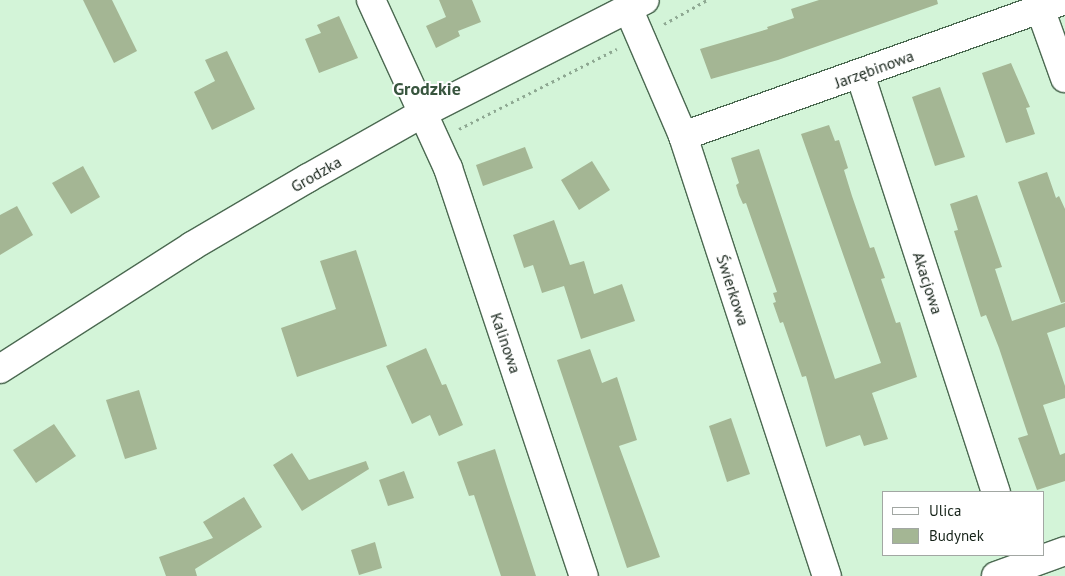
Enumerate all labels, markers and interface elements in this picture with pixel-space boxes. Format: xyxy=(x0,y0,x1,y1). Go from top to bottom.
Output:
street label: Jarzębinowa xyxy=(832,46,916,92)
district label: Grodzkie xyxy=(393,78,461,100)
street label: Grodzka xyxy=(287,152,345,196)
street label: Akacjowa xyxy=(909,249,947,317)
street label: Świerkowa xyxy=(712,252,754,328)
street label: Kalinowa xyxy=(487,310,525,376)
legend xyxy=(882,491,1045,556)
text: Ulica xyxy=(929,501,961,520)
text: Budynek xyxy=(929,526,984,545)

